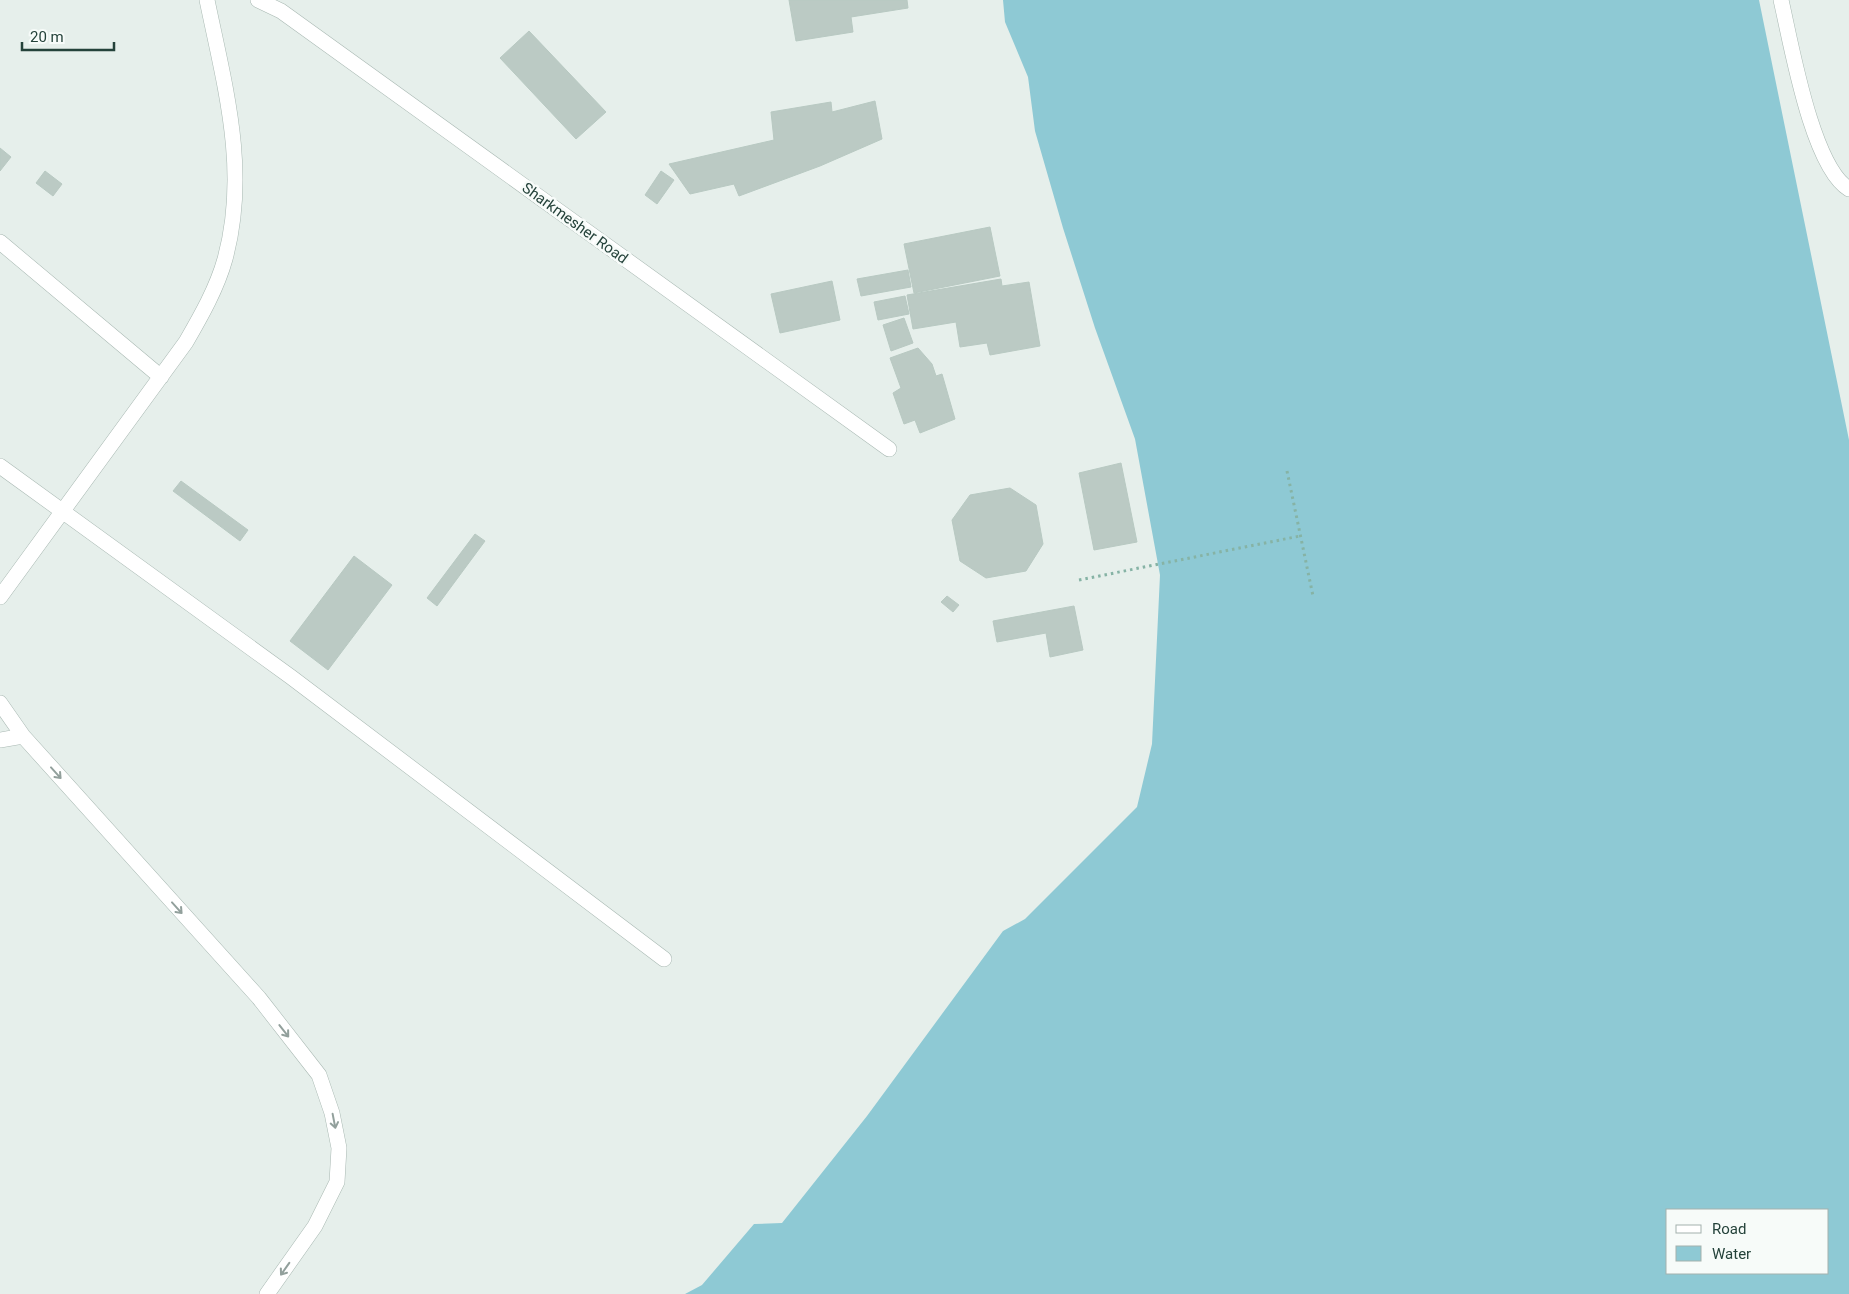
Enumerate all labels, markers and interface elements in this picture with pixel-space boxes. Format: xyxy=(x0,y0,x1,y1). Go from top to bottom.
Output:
scale bar xyxy=(22,20,115,52)
text: 20 m xyxy=(30,28,64,46)
street label: Sharkmesher Road xyxy=(519,179,631,267)
one-way arrow xyxy=(50,766,61,779)
one-way arrow xyxy=(171,902,183,915)
one-way arrow xyxy=(279,1024,290,1037)
one-way arrow xyxy=(329,1113,339,1129)
legend xyxy=(1666,1209,1829,1274)
text: Road xyxy=(1712,1220,1746,1238)
text: Water xyxy=(1712,1245,1751,1263)
one-way arrow xyxy=(280,1261,290,1275)

